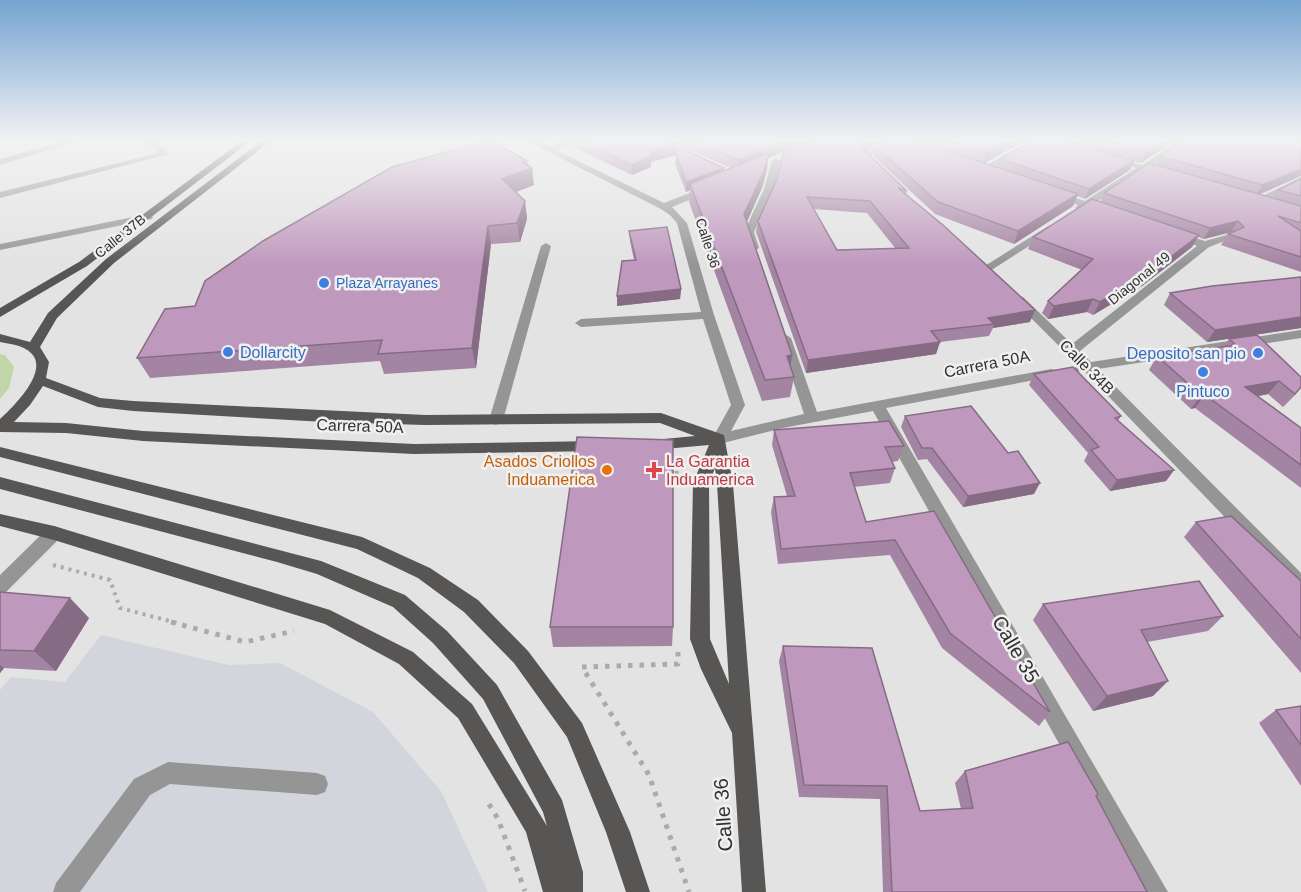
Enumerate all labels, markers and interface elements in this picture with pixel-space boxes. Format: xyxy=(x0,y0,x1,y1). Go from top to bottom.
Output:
street label: Calle 37B xyxy=(91,211,149,261)
street label: Calle 36 xyxy=(692,216,724,270)
street label: Diagonal 49 xyxy=(1105,248,1173,308)
place label: Plaza Arrayanes xyxy=(336,275,438,291)
marker: Plaza Arrayanes xyxy=(317,276,331,290)
street label: Calle 34B xyxy=(1056,336,1118,398)
place label: Dollarcity xyxy=(240,344,306,361)
marker: Dollarcity xyxy=(221,345,235,359)
place label: Deposito san pio xyxy=(1127,345,1246,362)
marker: Deposito san pio xyxy=(1251,346,1265,360)
street label: Carrera 50A xyxy=(943,347,1032,381)
marker: Pintuco xyxy=(1196,365,1210,379)
place label: Pintuco xyxy=(1176,383,1230,400)
street label: Carrera 50A xyxy=(316,416,404,436)
place label: Asados Criollos Induamerica xyxy=(484,453,595,488)
place label: La Garantia Induamerica xyxy=(666,453,754,488)
marker: Asados Criollos Induamerica xyxy=(600,463,614,477)
marker: La Garantia Induamerica xyxy=(647,463,661,477)
street label: Calle 35 xyxy=(988,612,1044,686)
street label: Calle 36 xyxy=(709,778,737,852)

